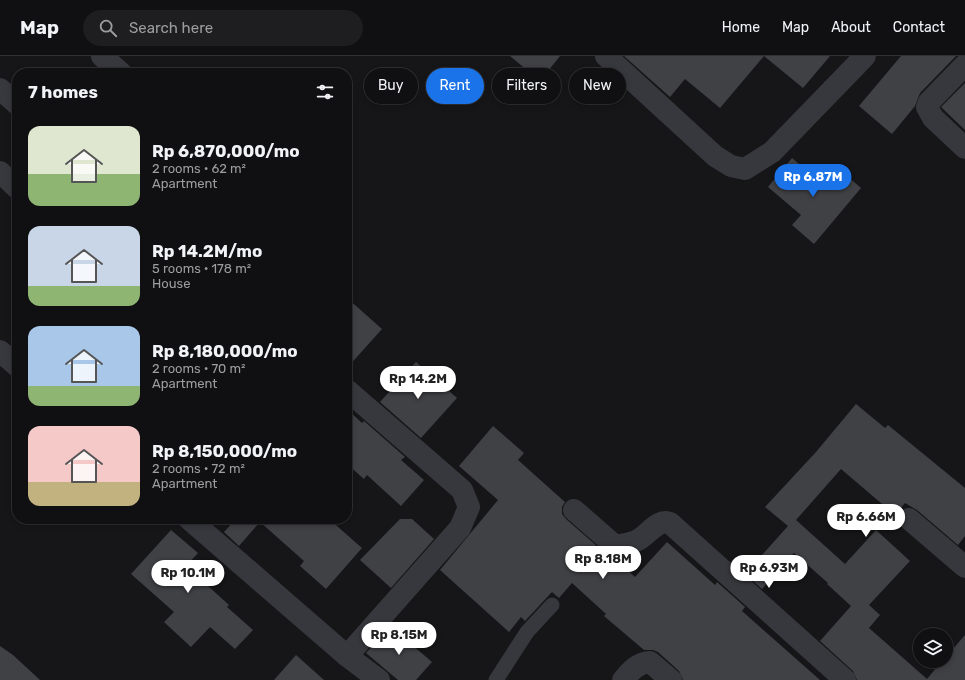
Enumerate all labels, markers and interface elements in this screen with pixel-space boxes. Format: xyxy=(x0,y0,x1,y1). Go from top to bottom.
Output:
search box xyxy=(83,10,363,46)
text: Map xyxy=(20,16,59,39)
icon: search xyxy=(97,17,119,39)
text: Search here xyxy=(129,19,213,37)
text: Home xyxy=(722,19,760,36)
text: Map xyxy=(782,19,809,36)
text: About xyxy=(831,19,871,36)
text: Contact xyxy=(893,19,945,36)
chip: Buy xyxy=(364,68,418,104)
chip: Rent xyxy=(426,68,484,104)
chip: Filters xyxy=(492,68,561,104)
chip: New xyxy=(569,68,626,104)
icon: filters xyxy=(314,81,336,103)
text: 7 homes xyxy=(28,82,98,102)
text: Rp 6,870,000/mo xyxy=(152,141,300,161)
icon: home xyxy=(60,142,108,190)
text: 2 rooms · 62 m² xyxy=(152,161,246,176)
pin: Rp 6.87M xyxy=(772,164,854,198)
text: Rp 6.87M xyxy=(783,169,843,184)
text: Apartment xyxy=(152,176,217,191)
text: Rp 14.2M/mo xyxy=(152,241,262,261)
icon: home xyxy=(60,242,108,290)
text: 5 rooms · 178 m² xyxy=(152,261,251,276)
text: House xyxy=(152,276,190,291)
text: Rp 8,180,000/mo xyxy=(152,341,298,361)
icon: home xyxy=(60,342,108,390)
text: 2 rooms · 70 m² xyxy=(152,361,246,376)
pin: Rp 14.2M xyxy=(377,366,459,400)
text: Rp 14.2M xyxy=(389,371,447,386)
text: Apartment xyxy=(152,376,217,391)
text: Rp 8,150,000/mo xyxy=(152,441,297,461)
icon: home xyxy=(60,442,108,490)
text: 2 rooms · 72 m² xyxy=(152,461,245,476)
text: Apartment xyxy=(152,476,217,491)
pin: Rp 6.66M xyxy=(825,504,907,538)
text: Rp 6.66M xyxy=(836,509,896,524)
pin: Rp 8.18M xyxy=(562,546,644,580)
text: Rp 8.18M xyxy=(574,551,632,566)
pin: Rp 6.93M xyxy=(728,555,810,589)
pin: Rp 10.1M xyxy=(147,560,229,594)
text: Rp 6.93M xyxy=(739,560,799,575)
text: Rp 10.1M xyxy=(160,565,216,580)
pin: Rp 8.15M xyxy=(358,622,440,656)
text: Rp 8.15M xyxy=(370,627,428,642)
map controls xyxy=(913,628,953,668)
button: layers xyxy=(913,628,953,668)

